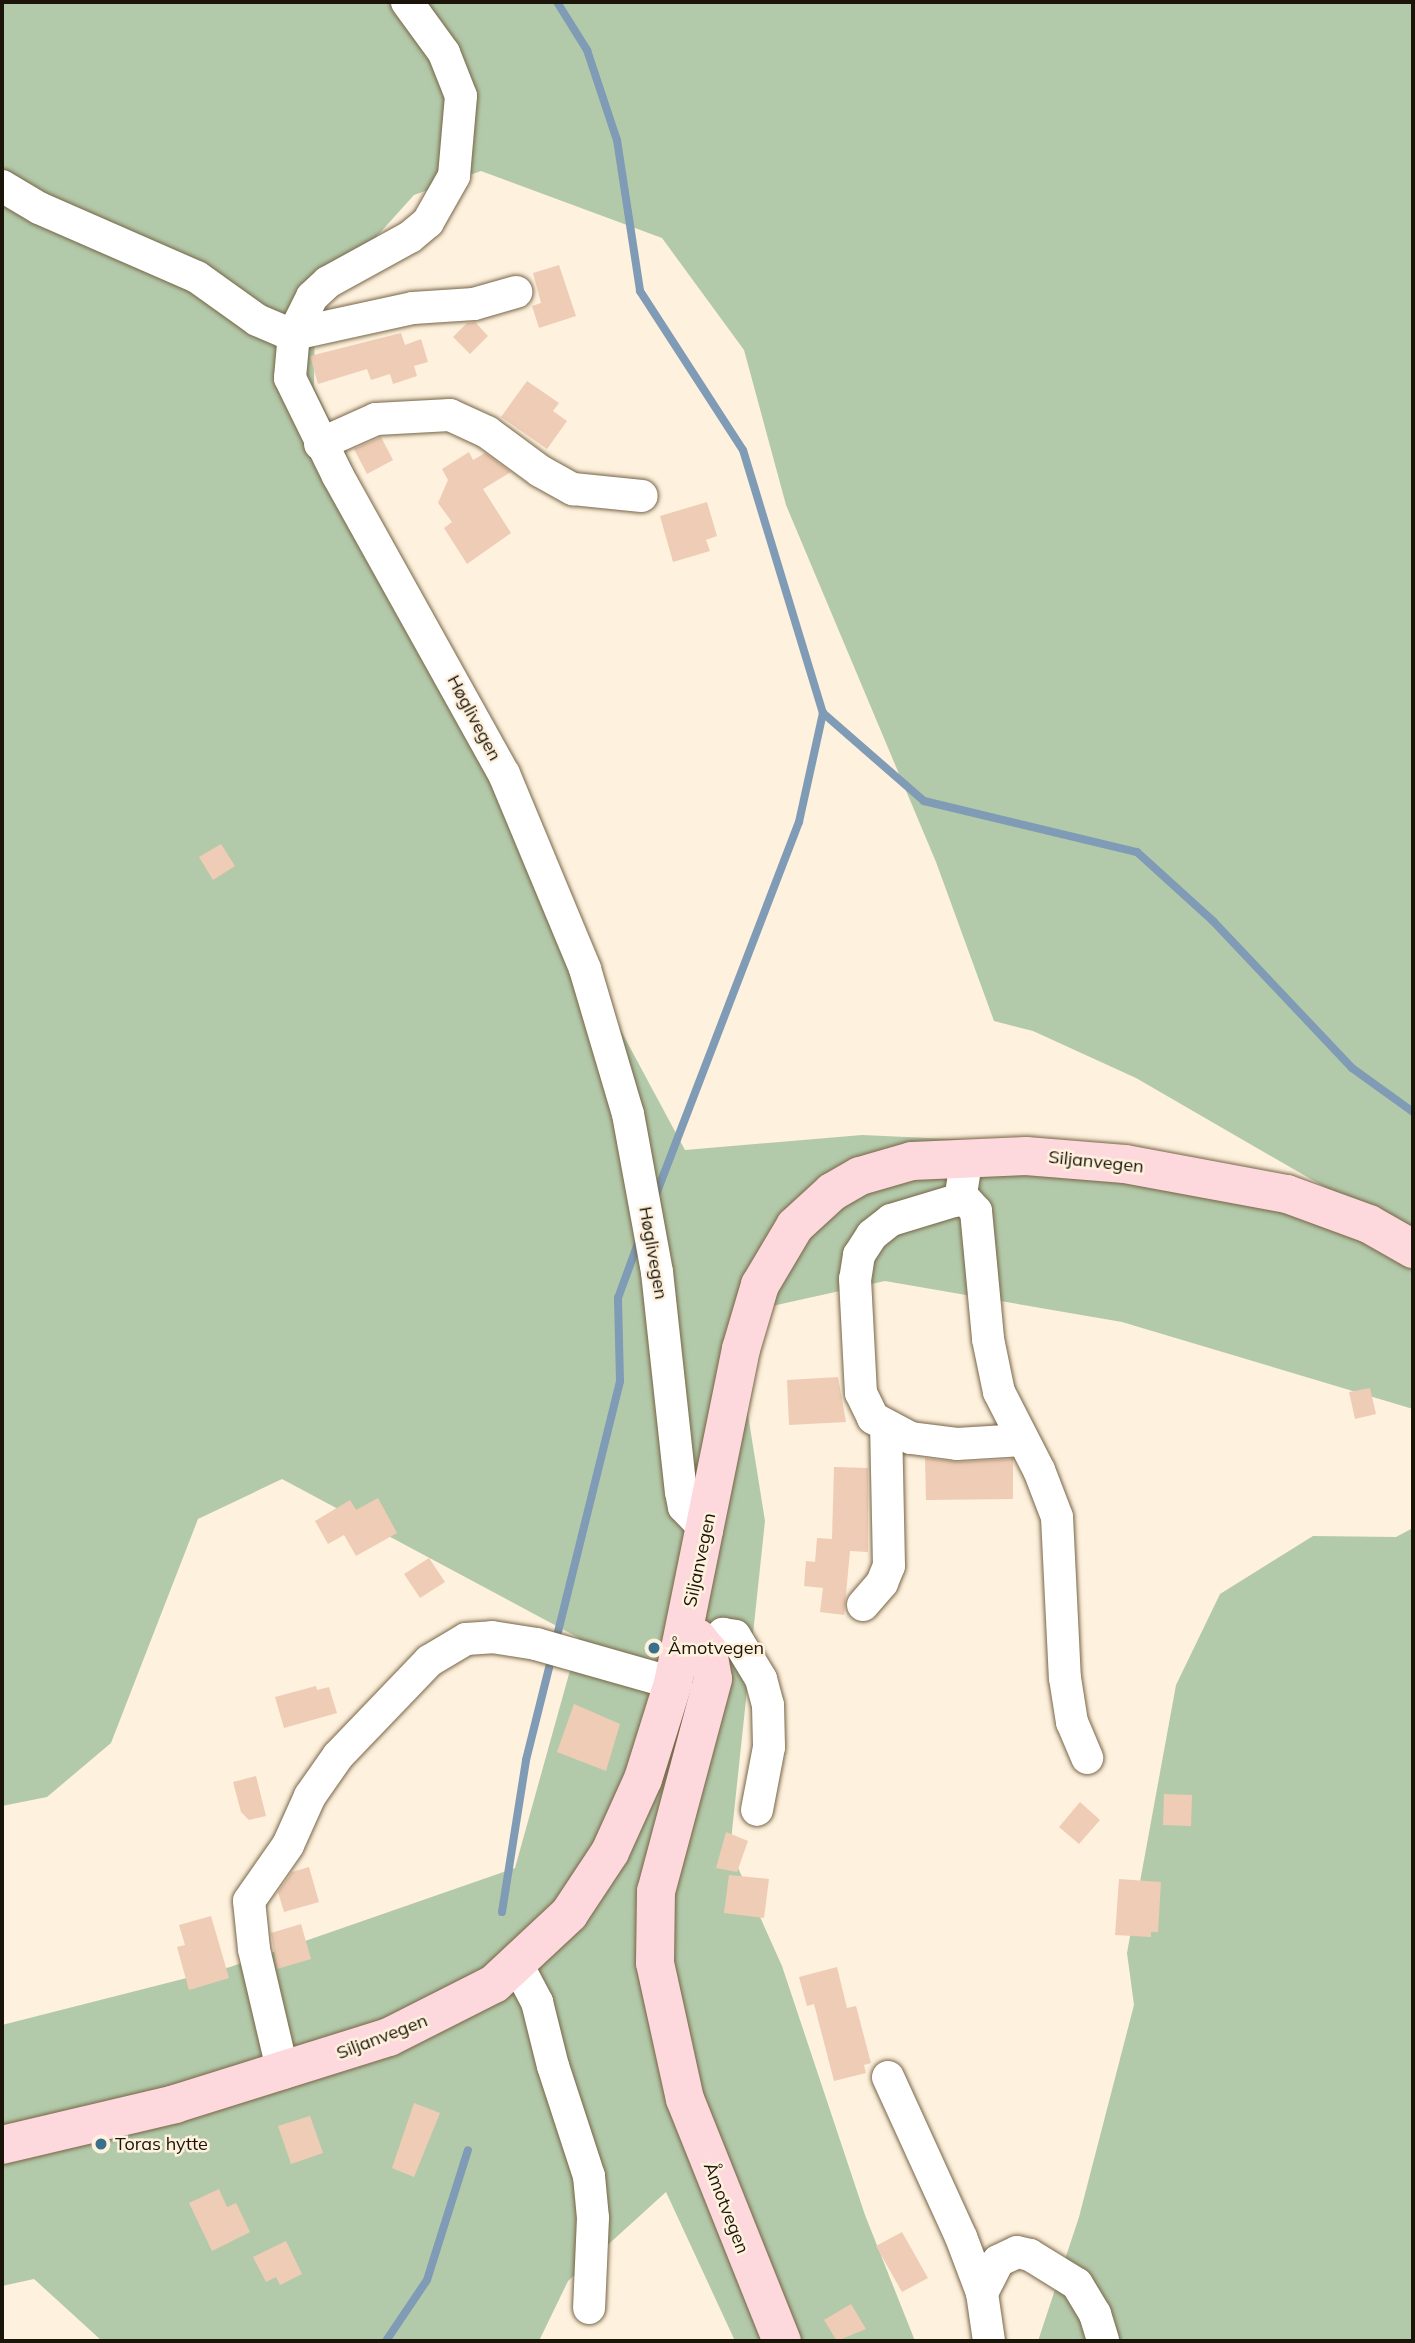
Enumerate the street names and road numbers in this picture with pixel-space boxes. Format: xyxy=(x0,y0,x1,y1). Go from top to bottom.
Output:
street label: Høglivegen xyxy=(442,671,506,765)
street label: Siljanvegen xyxy=(1047,1146,1145,1178)
street label: Høglivegen xyxy=(634,1205,672,1301)
street label: Siljanvegen xyxy=(679,1511,721,1609)
street label: Siljanvegen xyxy=(333,2010,431,2064)
street label: Åmotvegen xyxy=(699,2159,753,2257)

